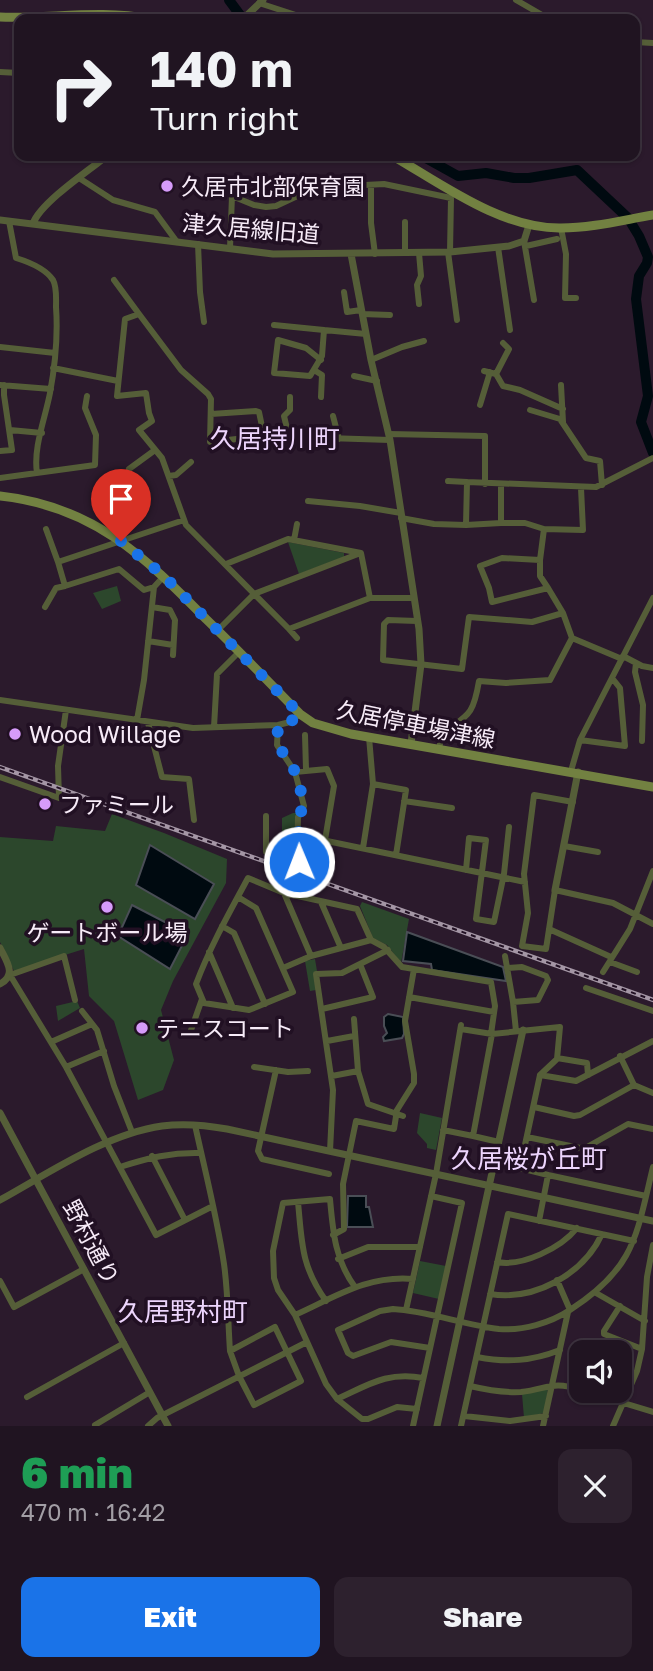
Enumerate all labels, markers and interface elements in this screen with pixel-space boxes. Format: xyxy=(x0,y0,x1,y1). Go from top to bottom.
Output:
text: 140 m xyxy=(150,39,293,98)
icon: right xyxy=(35,42,126,133)
text: Turn right xyxy=(150,99,299,137)
place label: 久居市北部保育園 xyxy=(181,172,365,200)
marker: 久居市北部保育園 xyxy=(159,178,175,194)
street label: 津久居線旧道 xyxy=(181,208,321,248)
district label: 久居持川町 xyxy=(210,423,340,454)
pin xyxy=(91,469,151,541)
icon: arrive xyxy=(102,480,140,518)
street label: 久居停車場津線 xyxy=(334,695,498,753)
place label: Wood Willage xyxy=(29,720,181,748)
marker: Wood Willage xyxy=(7,726,23,742)
place label: ファミール xyxy=(59,790,174,818)
marker: ファミール xyxy=(37,796,53,812)
position arrow xyxy=(262,825,336,899)
marker: ゲートボール場 xyxy=(99,899,115,915)
place label: ゲートボール場 xyxy=(27,918,188,946)
place label: テニスコート xyxy=(156,1014,294,1042)
marker: テニスコート xyxy=(134,1020,150,1036)
district label: 久居桜が丘町 xyxy=(451,1143,607,1174)
street label: 野村通り xyxy=(58,1195,126,1289)
district label: 久居野村町 xyxy=(118,1296,248,1327)
map controls xyxy=(569,1340,632,1403)
button: sound xyxy=(569,1340,632,1403)
text: 6 min xyxy=(21,1447,133,1497)
button: close xyxy=(558,1449,632,1523)
text: 470 m · 16:42 xyxy=(21,1498,165,1526)
button: Exit xyxy=(21,1577,320,1657)
button: Share xyxy=(334,1577,632,1657)

